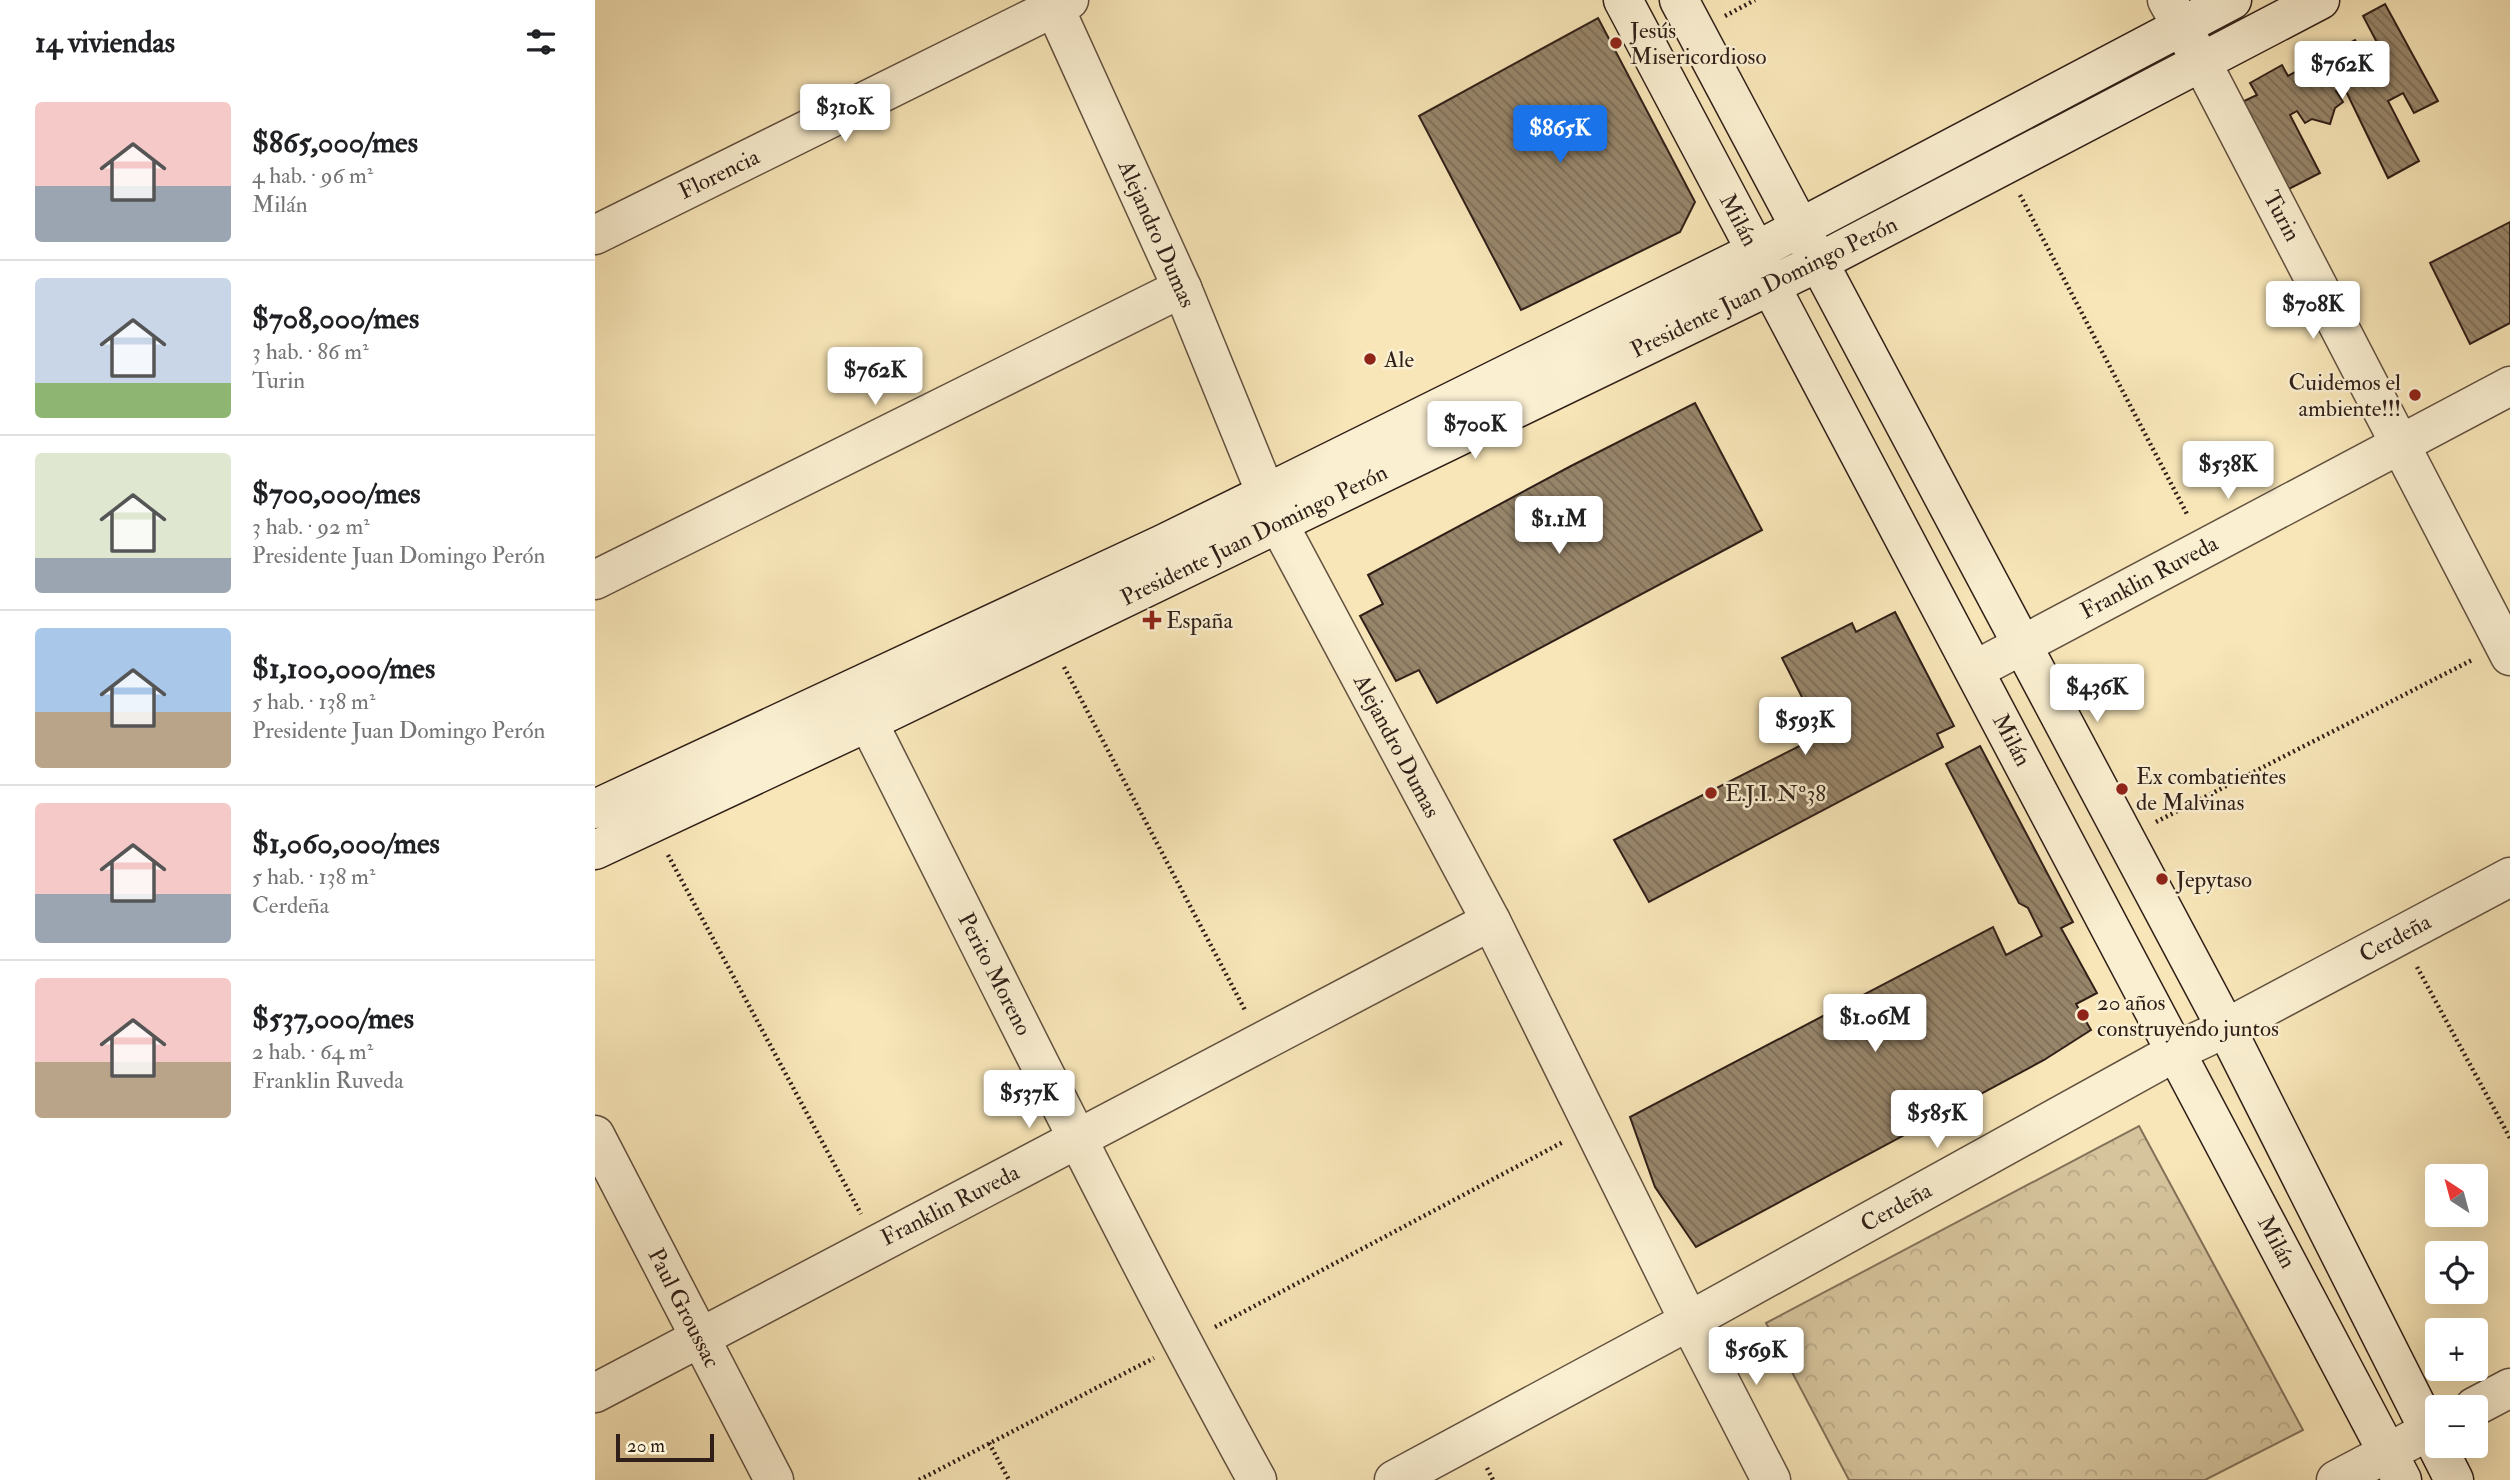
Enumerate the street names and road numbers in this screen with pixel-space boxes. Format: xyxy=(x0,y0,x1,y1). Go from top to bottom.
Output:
street label: Florencia xyxy=(674,142,765,206)
street label: Alejandro Dumas xyxy=(1111,155,1202,312)
street label: Turin xyxy=(2257,186,2307,246)
street label: Milán xyxy=(1713,189,1765,251)
street label: Presidente Juan Domingo Perón xyxy=(1626,210,1902,364)
street label: Presidente Juan Domingo Perón xyxy=(1116,458,1392,612)
street label: Franklin Ruveda xyxy=(2075,528,2223,625)
street label: Alejandro Dumas xyxy=(1347,668,1447,823)
street label: Milán xyxy=(1986,709,2038,771)
street label: Cerdeña xyxy=(2354,907,2436,969)
street label: Perito Moreno xyxy=(952,908,1038,1040)
street label: Franklin Ruveda xyxy=(876,1157,1025,1252)
street label: Cerdeña xyxy=(1855,1175,1937,1238)
street label: Milán xyxy=(2251,1211,2303,1273)
street label: Paul Groussac xyxy=(642,1243,726,1373)

